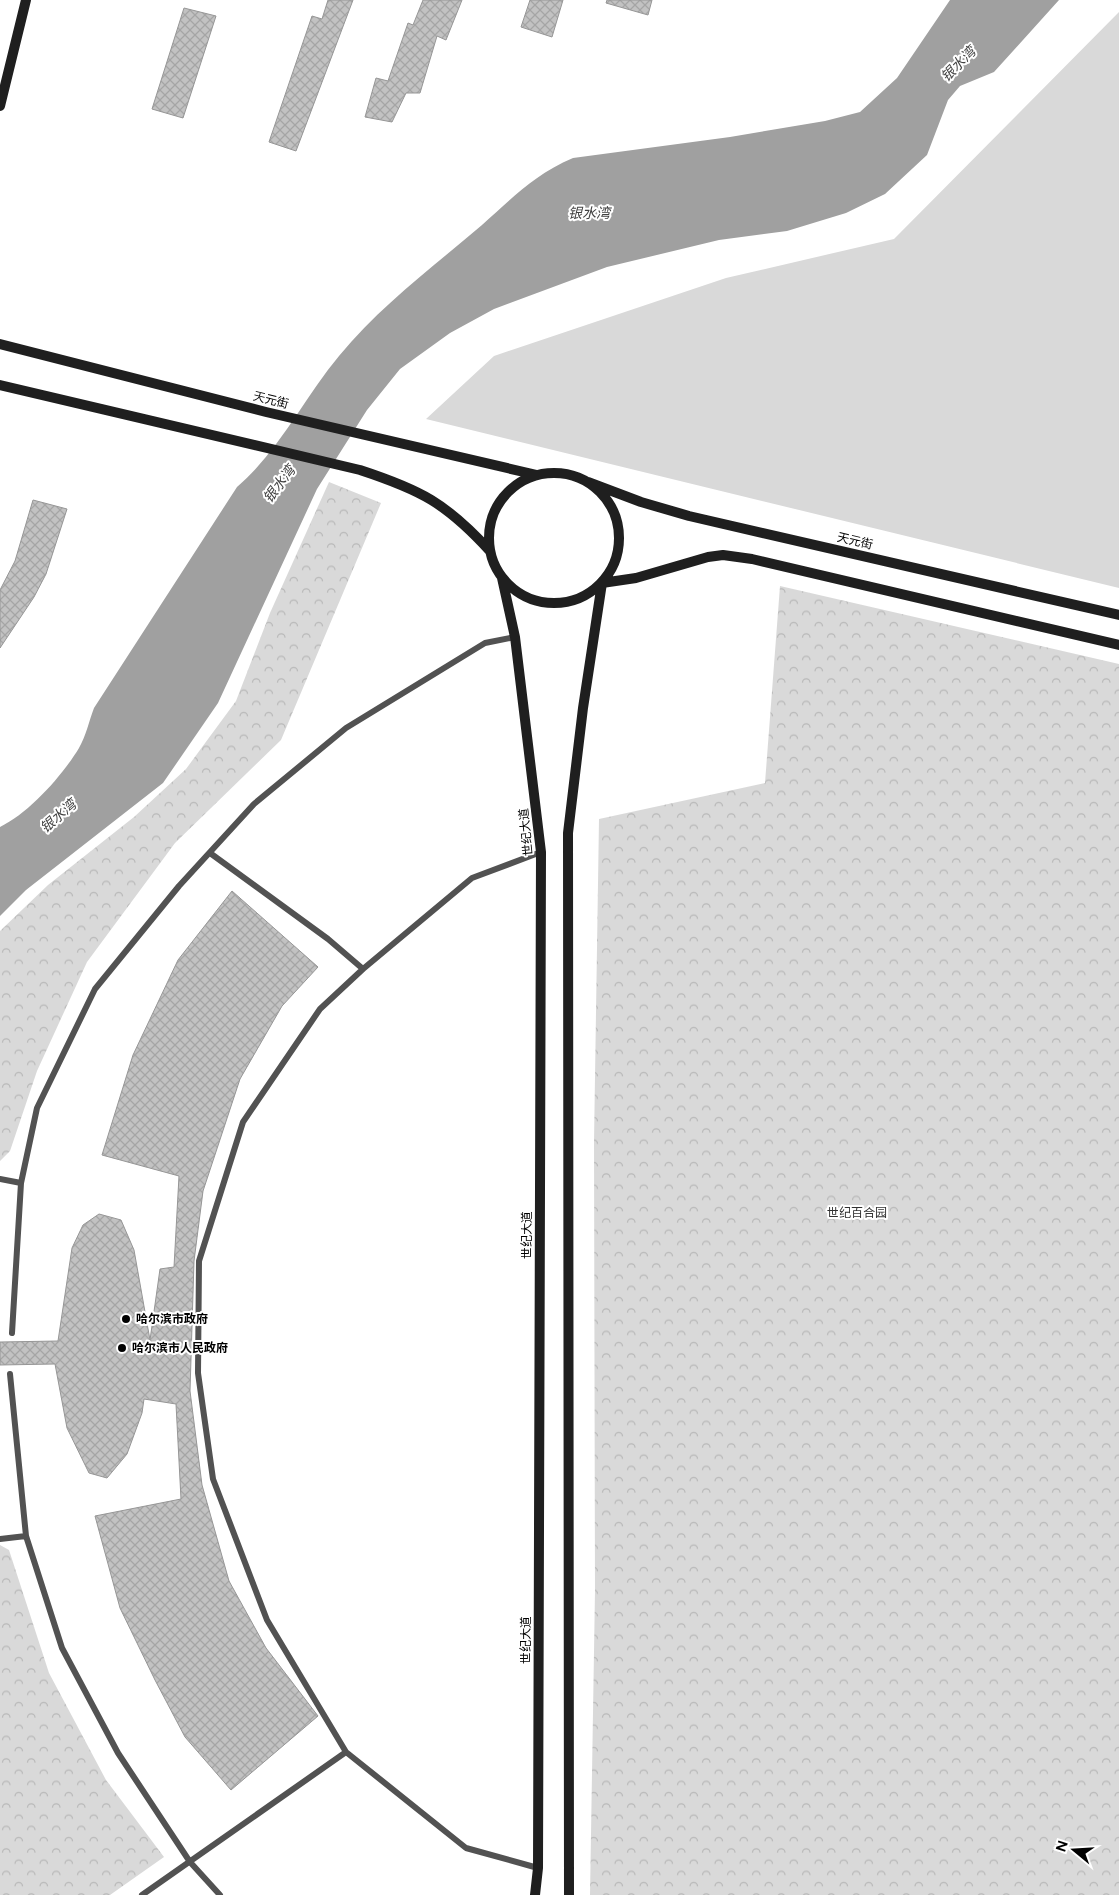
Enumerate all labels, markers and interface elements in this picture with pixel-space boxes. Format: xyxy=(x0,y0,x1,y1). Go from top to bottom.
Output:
water label: 银水湾 xyxy=(937,42,981,85)
water label: 银水湾 xyxy=(568,205,612,222)
street label: 天元街 xyxy=(252,389,290,411)
water label: 银水湾 xyxy=(260,461,300,506)
street label: 天元街 xyxy=(836,530,874,552)
water label: 银水湾 xyxy=(37,795,81,837)
street label: 世纪大道 xyxy=(517,807,535,857)
park label: 世纪百合园 xyxy=(827,1206,887,1220)
street label: 世纪大道 xyxy=(520,1211,534,1259)
place label: 哈尔滨市政府 xyxy=(136,1312,208,1326)
marker: 哈尔滨市政府 xyxy=(120,1313,132,1325)
place label: 哈尔滨市人民政府 xyxy=(132,1341,228,1355)
marker: 哈尔滨市人民政府 xyxy=(116,1342,128,1354)
street label: 世纪大道 xyxy=(519,1616,533,1664)
north arrow xyxy=(1049,1825,1099,1875)
text: N xyxy=(1052,1838,1072,1854)

